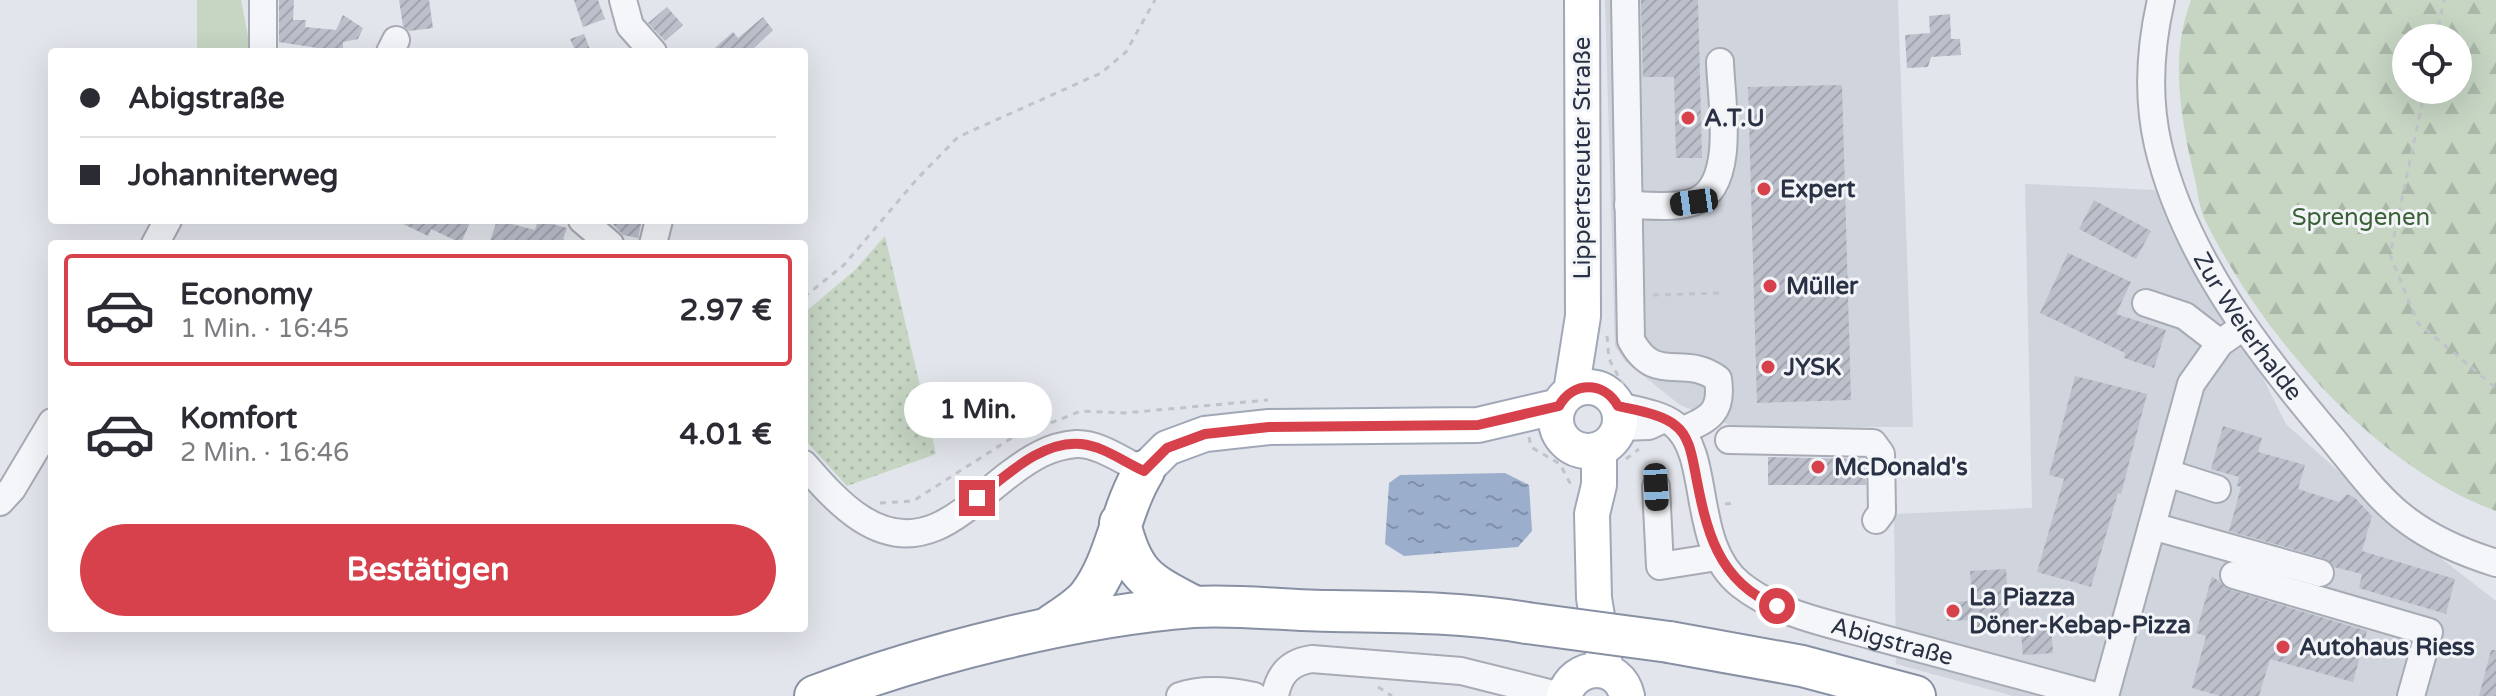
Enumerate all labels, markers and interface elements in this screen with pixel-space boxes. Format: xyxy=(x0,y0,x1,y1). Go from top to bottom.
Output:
map controls xyxy=(2392,24,2472,104)
button: locate xyxy=(2392,24,2472,104)
street label: Lippertsreuter Straße xyxy=(1568,37,1597,279)
text: Abigstraße xyxy=(128,80,285,117)
place label: A.T.U xyxy=(1704,104,1765,133)
marker: A.T.U xyxy=(1679,109,1697,127)
text: Johanniterweg xyxy=(128,157,339,194)
place label: Expert xyxy=(1780,175,1856,204)
marker: Expert xyxy=(1755,180,1773,198)
car xyxy=(1669,187,1719,217)
park label: Sprengenen xyxy=(2292,203,2430,232)
street label: Zur Weierhalde xyxy=(2186,247,2308,407)
place label: Müller xyxy=(1786,272,1859,301)
icon: car xyxy=(84,274,156,346)
text: Economy xyxy=(180,276,313,313)
marker: Müller xyxy=(1761,277,1779,295)
text: 2.97 € xyxy=(679,292,772,329)
text: 1 Min. · 16:45 xyxy=(180,313,349,344)
place label: JYSK xyxy=(1783,353,1841,382)
marker: JYSK xyxy=(1759,358,1777,376)
callout: 1 Min. xyxy=(903,382,1051,438)
text: 1 Min. xyxy=(939,394,1017,425)
icon: car xyxy=(84,398,156,470)
text: Komfort xyxy=(180,400,297,437)
text: 4.01 € xyxy=(679,416,772,453)
text: 2 Min. · 16:46 xyxy=(180,437,349,468)
place label: McDonald's xyxy=(1834,453,1968,482)
marker: McDonald's xyxy=(1809,458,1827,476)
car xyxy=(1643,462,1669,512)
route end xyxy=(959,480,995,516)
button: Bestätigen xyxy=(80,524,776,616)
place label: La Piazza Döner-Kebap-Pizza xyxy=(1969,583,2191,640)
route start xyxy=(1759,588,1795,624)
marker: La Piazza Döner-Kebap-Pizza xyxy=(1944,602,1962,620)
street label: Abigstraße xyxy=(1828,611,1956,672)
place label: Autohaus Riess xyxy=(2299,633,2475,662)
marker: Autohaus Riess xyxy=(2274,638,2292,656)

